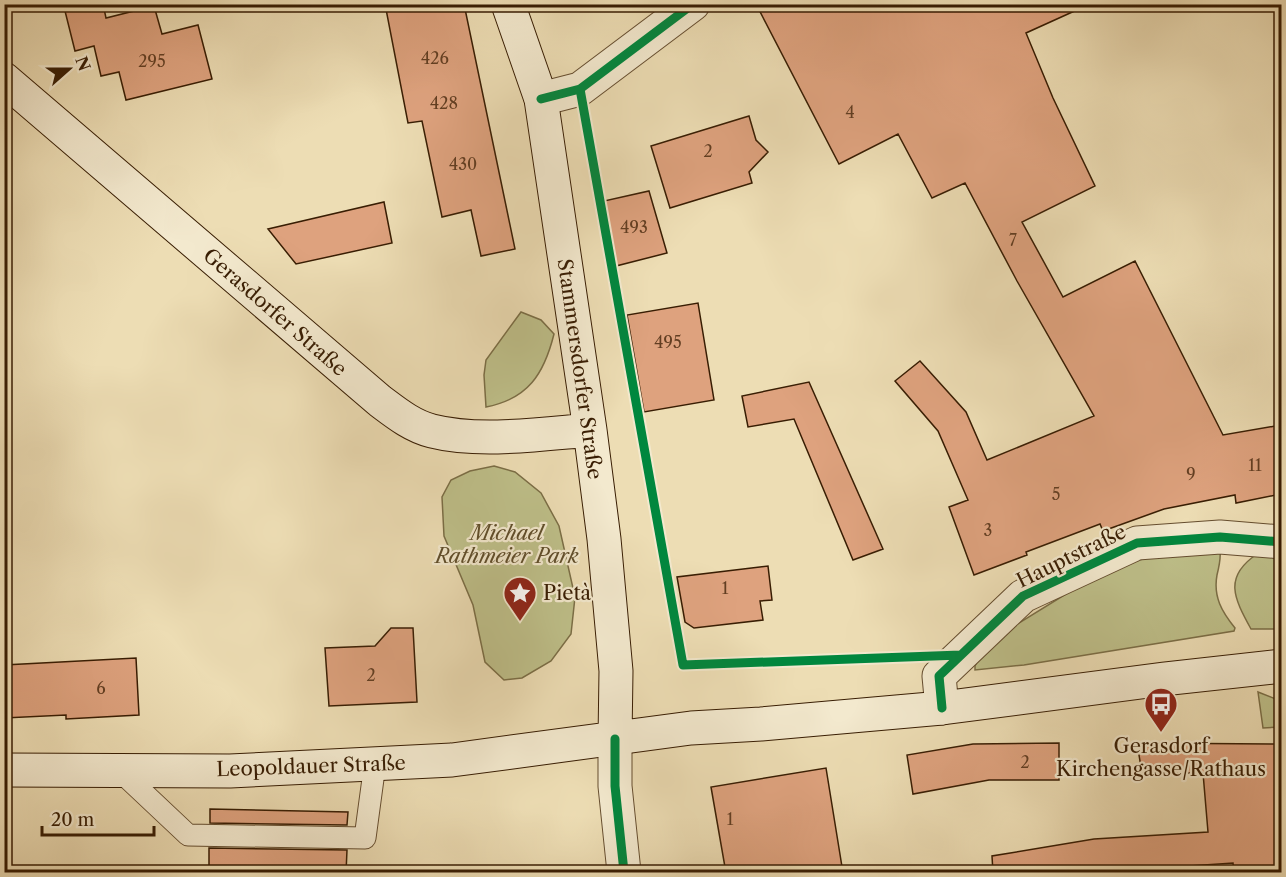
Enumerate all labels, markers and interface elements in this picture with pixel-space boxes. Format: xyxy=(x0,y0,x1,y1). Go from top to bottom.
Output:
north arrow xyxy=(39,39,99,99)
house number: 426 xyxy=(421,48,449,68)
house number: 295 xyxy=(138,51,166,71)
text: N xyxy=(71,54,95,74)
house number: 428 xyxy=(430,93,458,113)
house number: 4 xyxy=(845,102,855,122)
house number: 2 xyxy=(703,141,713,161)
house number: 430 xyxy=(449,154,477,174)
house number: 493 xyxy=(620,217,648,237)
house number: 7 xyxy=(1009,230,1017,250)
street label: Gerasdorfer Straße xyxy=(198,243,352,381)
street label: Stammersdorfer Straße xyxy=(553,257,607,481)
house number: 495 xyxy=(654,332,682,352)
house number: 11 xyxy=(1248,455,1262,475)
house number: 9 xyxy=(1186,464,1196,484)
house number: 5 xyxy=(1052,484,1060,504)
street label: Hauptstraße xyxy=(1012,519,1130,593)
house number: 3 xyxy=(984,520,992,540)
park label: Michael Rathmeier Park xyxy=(433,521,579,568)
place icon: Pietà xyxy=(502,575,538,622)
house number: 1 xyxy=(722,578,729,598)
place label: Pietà xyxy=(543,581,592,605)
house number: 2 xyxy=(366,665,376,685)
house number: 6 xyxy=(96,678,106,698)
bus stop icon: Gerasdorf Kirchengasse/Rathaus xyxy=(1143,686,1179,733)
place label: Gerasdorf Kirchengasse/Rathaus xyxy=(1056,734,1266,781)
street label: Leopoldauer Straße xyxy=(216,751,406,781)
house number: 2 xyxy=(1020,752,1030,772)
scale bar xyxy=(42,799,154,837)
text: 20 m xyxy=(51,809,95,831)
house number: 1 xyxy=(727,809,734,829)

